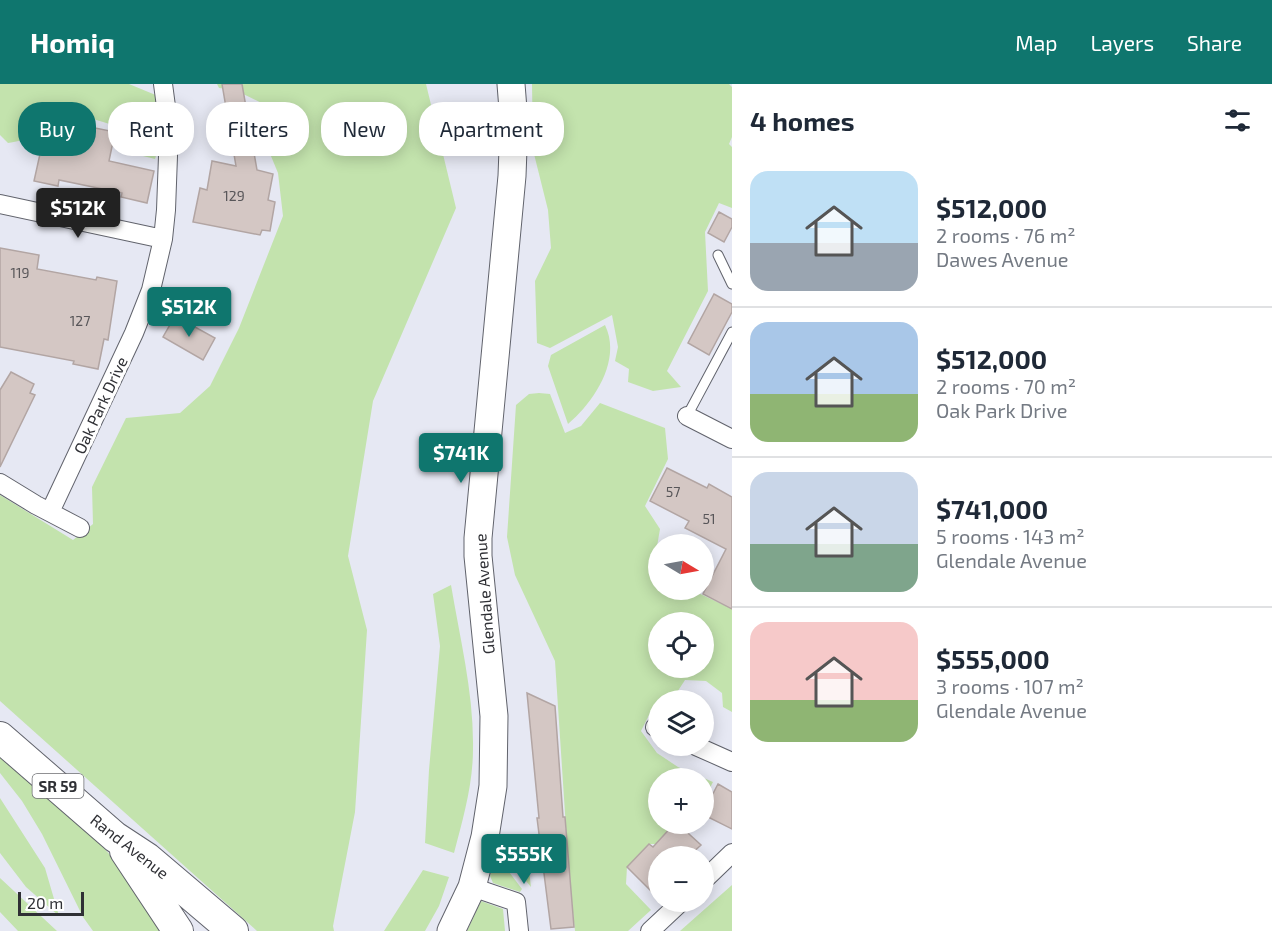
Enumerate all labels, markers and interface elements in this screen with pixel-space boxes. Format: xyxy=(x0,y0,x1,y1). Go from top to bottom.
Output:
text: Homiq xyxy=(30,25,115,59)
text: Map xyxy=(1015,30,1057,55)
text: Layers xyxy=(1090,30,1154,55)
text: Share xyxy=(1187,30,1242,55)
chip: Buy xyxy=(18,102,96,156)
chip: Rent xyxy=(108,102,194,156)
chip: Filters xyxy=(206,102,309,156)
chip: New xyxy=(321,102,407,156)
chip: Apartment xyxy=(419,102,564,156)
icon: filters xyxy=(1221,104,1254,137)
text: 4 homes xyxy=(750,105,855,136)
house number: 129 xyxy=(223,187,245,204)
pin: $512K xyxy=(36,188,120,239)
text: $512,000 xyxy=(936,192,1047,223)
text: $512K xyxy=(50,195,106,219)
icon: home xyxy=(798,195,870,267)
text: 2 rooms · 76 m² xyxy=(936,223,1075,247)
text: Dawes Avenue xyxy=(936,247,1069,271)
house number: 119 xyxy=(10,264,30,281)
pin: $512K xyxy=(147,287,231,338)
text: $512K xyxy=(161,294,217,318)
house number: 127 xyxy=(70,312,90,329)
text: $512,000 xyxy=(936,343,1047,374)
icon: home xyxy=(798,346,870,418)
street label: Oak Park Drive xyxy=(69,353,131,457)
text: 2 rooms · 70 m² xyxy=(936,374,1076,398)
text: Oak Park Drive xyxy=(936,398,1067,422)
pin: $741K xyxy=(419,433,503,484)
text: $741K xyxy=(433,440,489,464)
house number: 57 xyxy=(666,483,680,500)
text: $741,000 xyxy=(936,493,1048,524)
icon: home xyxy=(798,496,870,568)
house number: 51 xyxy=(702,510,716,527)
text: 5 rooms · 143 m² xyxy=(936,524,1085,548)
street label: Glendale Avenue xyxy=(470,533,498,655)
north arrow xyxy=(648,534,714,600)
map controls xyxy=(648,534,714,912)
text: Glendale Avenue xyxy=(936,548,1087,572)
button: locate xyxy=(648,612,714,678)
text: $555,000 xyxy=(936,643,1050,674)
icon: home xyxy=(798,646,870,718)
text: 3 rooms · 107 m² xyxy=(936,674,1084,698)
button: layers xyxy=(648,690,714,756)
text: Glendale Avenue xyxy=(936,698,1087,722)
button: + xyxy=(648,768,714,834)
road number: SR 59 xyxy=(32,774,84,798)
street label: Rand Avenue xyxy=(87,810,173,882)
pin: $555K xyxy=(482,834,566,885)
text: $555K xyxy=(495,841,553,865)
button: − xyxy=(648,846,714,912)
scale bar xyxy=(18,889,84,916)
text: 20 m xyxy=(27,893,63,912)

